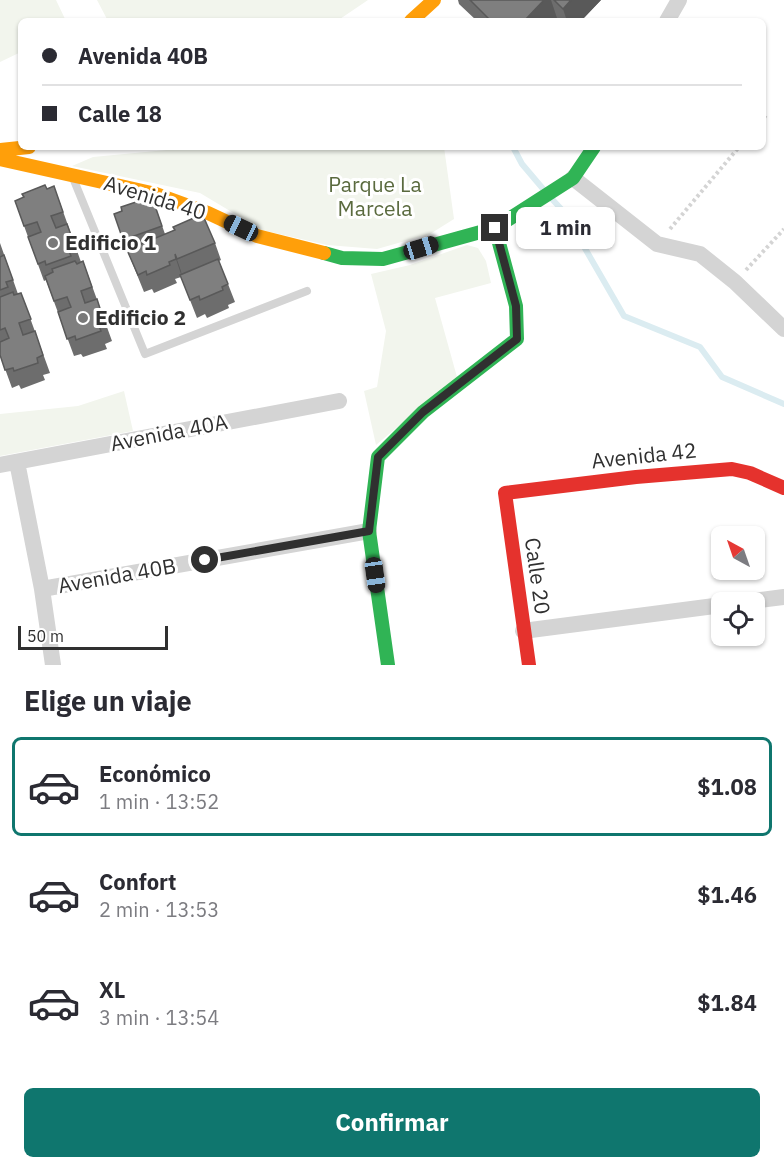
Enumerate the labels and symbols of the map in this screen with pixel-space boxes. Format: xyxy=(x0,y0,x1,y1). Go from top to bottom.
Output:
street label: Avenida 40 xyxy=(101,168,210,226)
park label: Parque La Marcela xyxy=(328,170,422,222)
callout: 1 min xyxy=(516,207,615,249)
car xyxy=(221,212,261,244)
route end xyxy=(481,214,508,241)
place label: Edificio 1 xyxy=(65,228,157,256)
car xyxy=(401,234,441,262)
marker: Edificio 1 xyxy=(46,236,60,250)
place label: Edificio 2 xyxy=(95,303,186,331)
marker: Edificio 2 xyxy=(76,311,90,325)
street label: Avenida 40A xyxy=(108,407,230,457)
street label: Avenida 42 xyxy=(590,436,698,474)
north arrow xyxy=(711,526,765,580)
street label: Calle 20 xyxy=(519,536,557,616)
route start xyxy=(191,546,218,573)
street label: Avenida 40B xyxy=(56,551,178,599)
car xyxy=(364,556,386,594)
scale bar xyxy=(18,623,168,650)

